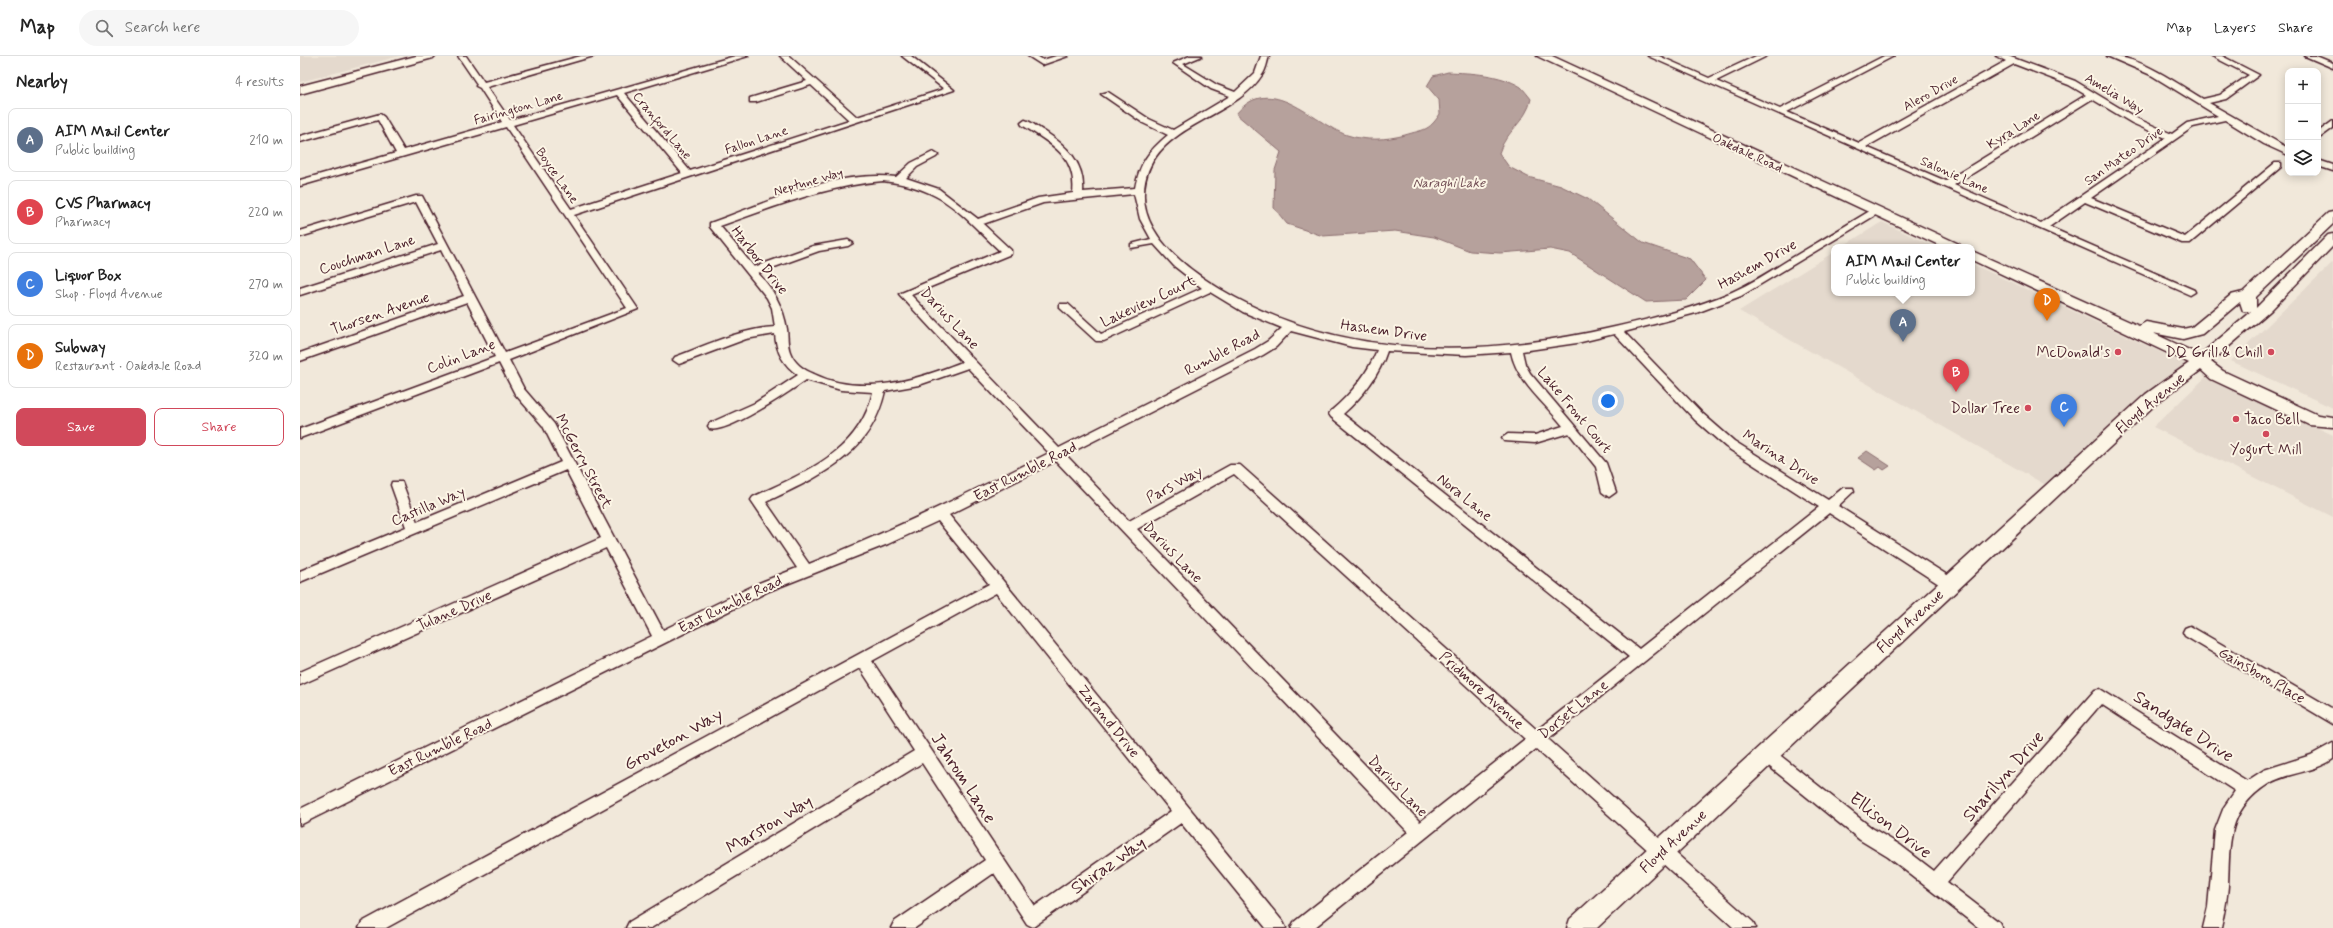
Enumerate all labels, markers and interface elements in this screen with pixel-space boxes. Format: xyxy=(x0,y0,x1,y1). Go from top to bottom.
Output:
search box xyxy=(79,10,359,46)
text: Map xyxy=(20,15,55,40)
icon: search xyxy=(93,17,115,39)
text: Search here xyxy=(125,18,200,38)
text: Map xyxy=(2166,19,2192,37)
text: Layers xyxy=(2214,19,2256,37)
text: Share xyxy=(2278,19,2313,37)
map controls xyxy=(2285,68,2321,176)
button: + xyxy=(2285,68,2321,104)
street label: Amelia Way xyxy=(2081,70,2147,119)
text: Nearby xyxy=(16,71,68,93)
street label: Alero Drive xyxy=(1900,71,1961,115)
text: 4 results xyxy=(235,74,284,91)
street label: Fairington Lane xyxy=(472,88,565,129)
street label: Cranford Lane xyxy=(627,89,695,165)
button: − xyxy=(2285,104,2321,140)
street label: Kyra Lane xyxy=(1984,107,2044,153)
text: AIM Mail Center xyxy=(55,122,170,142)
street label: Fallon Lane xyxy=(723,122,790,159)
street label: San Mateo Drive xyxy=(2081,123,2167,190)
street label: Oakdale Road xyxy=(1709,130,1785,177)
text: A xyxy=(26,132,34,149)
text: 210 m xyxy=(249,132,283,149)
button: layers xyxy=(2285,140,2321,176)
text: Public building xyxy=(55,142,135,159)
street label: Boyce Lane xyxy=(531,145,582,207)
street label: Salonie Lane xyxy=(1918,153,1991,198)
street label: Neptune Way xyxy=(772,164,845,201)
water label: Naraghi Lake xyxy=(1413,175,1486,193)
text: CVS Pharmacy xyxy=(55,194,151,214)
text: B xyxy=(26,204,34,221)
text: 220 m xyxy=(248,204,283,221)
text: Pharmacy xyxy=(55,214,111,231)
street label: Harbor Drive xyxy=(726,222,793,299)
street label: Couchman Lane xyxy=(317,230,418,280)
street label: Hashem Drive xyxy=(1714,235,1801,295)
popup xyxy=(1831,244,1975,296)
text: AIM Mail Center xyxy=(1845,252,1961,272)
text: Liquor Box xyxy=(55,266,121,286)
street label: Lakeview Court xyxy=(1097,271,1200,333)
text: Public building xyxy=(1845,272,1926,289)
text: C xyxy=(25,276,35,293)
text: 270 m xyxy=(248,276,283,293)
street label: Darius Lane xyxy=(915,283,983,354)
text: Shop · Floyd Avenue xyxy=(55,286,163,303)
street label: Thorsen Avenue xyxy=(328,288,433,340)
pin: D xyxy=(2034,288,2060,321)
pin: A xyxy=(1890,309,1916,342)
street label: Hashem Drive xyxy=(1339,315,1429,347)
street label: Rumble Road xyxy=(1181,325,1264,381)
street label: Colin Lane xyxy=(424,335,499,379)
text: Subway xyxy=(55,338,106,358)
place label: McDonald's xyxy=(2036,343,2110,363)
place label: DQ Grill & Chill xyxy=(2166,343,2263,363)
marker: McDonald's xyxy=(2113,347,2123,357)
marker: DQ Grill & Chill xyxy=(2266,347,2276,357)
text: D xyxy=(26,348,34,365)
text: 320 m xyxy=(249,348,283,365)
text: Restaurant · Oakdale Road xyxy=(55,358,201,375)
pin: B xyxy=(1943,359,1969,392)
street label: Lake Front Court xyxy=(1532,363,1616,458)
street label: Floyd Avenue xyxy=(2112,369,2190,439)
your location xyxy=(1598,391,1618,411)
pin: C xyxy=(2051,394,2077,427)
place label: Dollar Tree xyxy=(1950,399,2020,419)
marker: Dollar Tree xyxy=(2023,403,2033,413)
button: Save xyxy=(16,408,146,446)
button: Share xyxy=(154,408,284,446)
place label: Taco Bell xyxy=(2244,410,2300,430)
street label: McGerry Street xyxy=(550,411,616,512)
marker: Taco Bell xyxy=(2231,414,2241,424)
street label: Marina Drive xyxy=(1738,426,1823,490)
marker: Yogurt Mill xyxy=(2261,429,2271,439)
street label: East Rumble Road xyxy=(970,437,1080,507)
place label: Yogurt Mill xyxy=(2230,440,2302,461)
street label: Pars Way xyxy=(1143,461,1206,508)
street label: Nora Lane xyxy=(1432,469,1496,526)
street label: Castilla Way xyxy=(388,482,468,531)
street label: Darius Lane xyxy=(1138,518,1207,588)
street label: East Rumble Road xyxy=(675,571,786,639)
street label: Tulane Drive xyxy=(414,585,495,636)
street label: Floyd Avenue xyxy=(1873,585,1949,658)
street label: Gainsboro Place xyxy=(2214,643,2309,709)
street label: Pridmore Avenue xyxy=(1435,647,1528,734)
street label: Dorset Lane xyxy=(1535,675,1613,744)
street label: Zarand Drive xyxy=(1073,681,1144,763)
street label: Sandgate Drive xyxy=(2129,685,2238,768)
street label: Groveton Way xyxy=(620,703,727,777)
street label: East Rumble Road xyxy=(385,714,496,782)
street label: Sharilyn Drive xyxy=(1957,726,2050,827)
street label: Jahrom Lane xyxy=(925,729,1001,828)
street label: Darius Lane xyxy=(1363,752,1432,822)
street label: Ellison Drive xyxy=(1844,787,1936,865)
street label: Marston Way xyxy=(722,790,817,860)
street label: Floyd Avenue xyxy=(1636,805,1712,878)
street label: Shiraz Way xyxy=(1066,831,1151,900)

